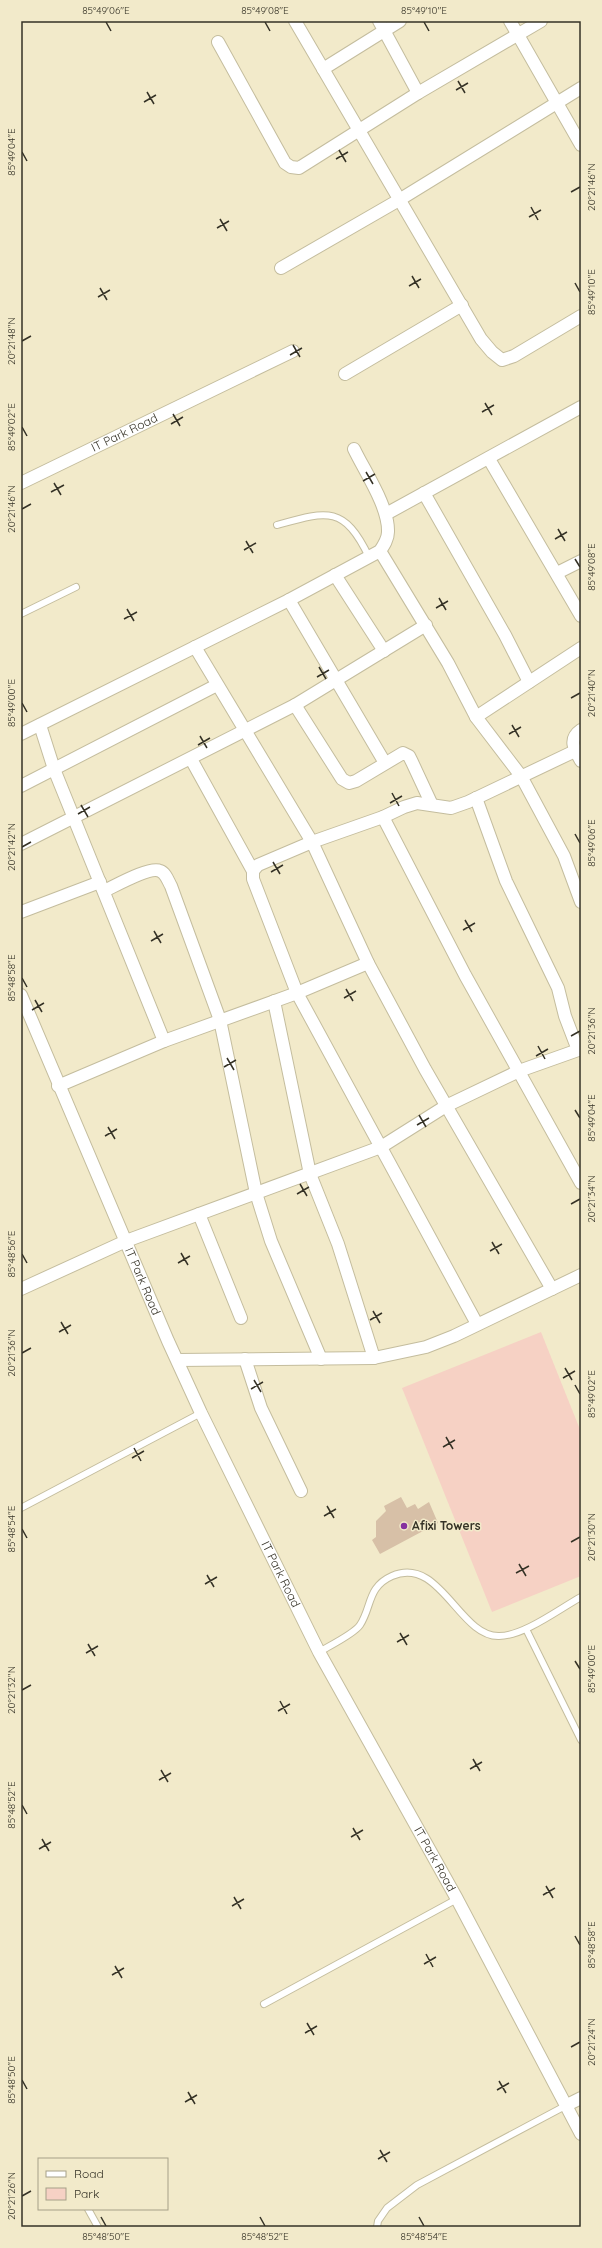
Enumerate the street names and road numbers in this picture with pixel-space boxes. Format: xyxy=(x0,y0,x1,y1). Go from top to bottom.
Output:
street label: IT Park Road xyxy=(89,410,160,455)
street label: IT Park Road xyxy=(122,1245,164,1317)
street label: IT Park Road xyxy=(258,1538,304,1610)
street label: IT Park Road xyxy=(411,1824,459,1894)

